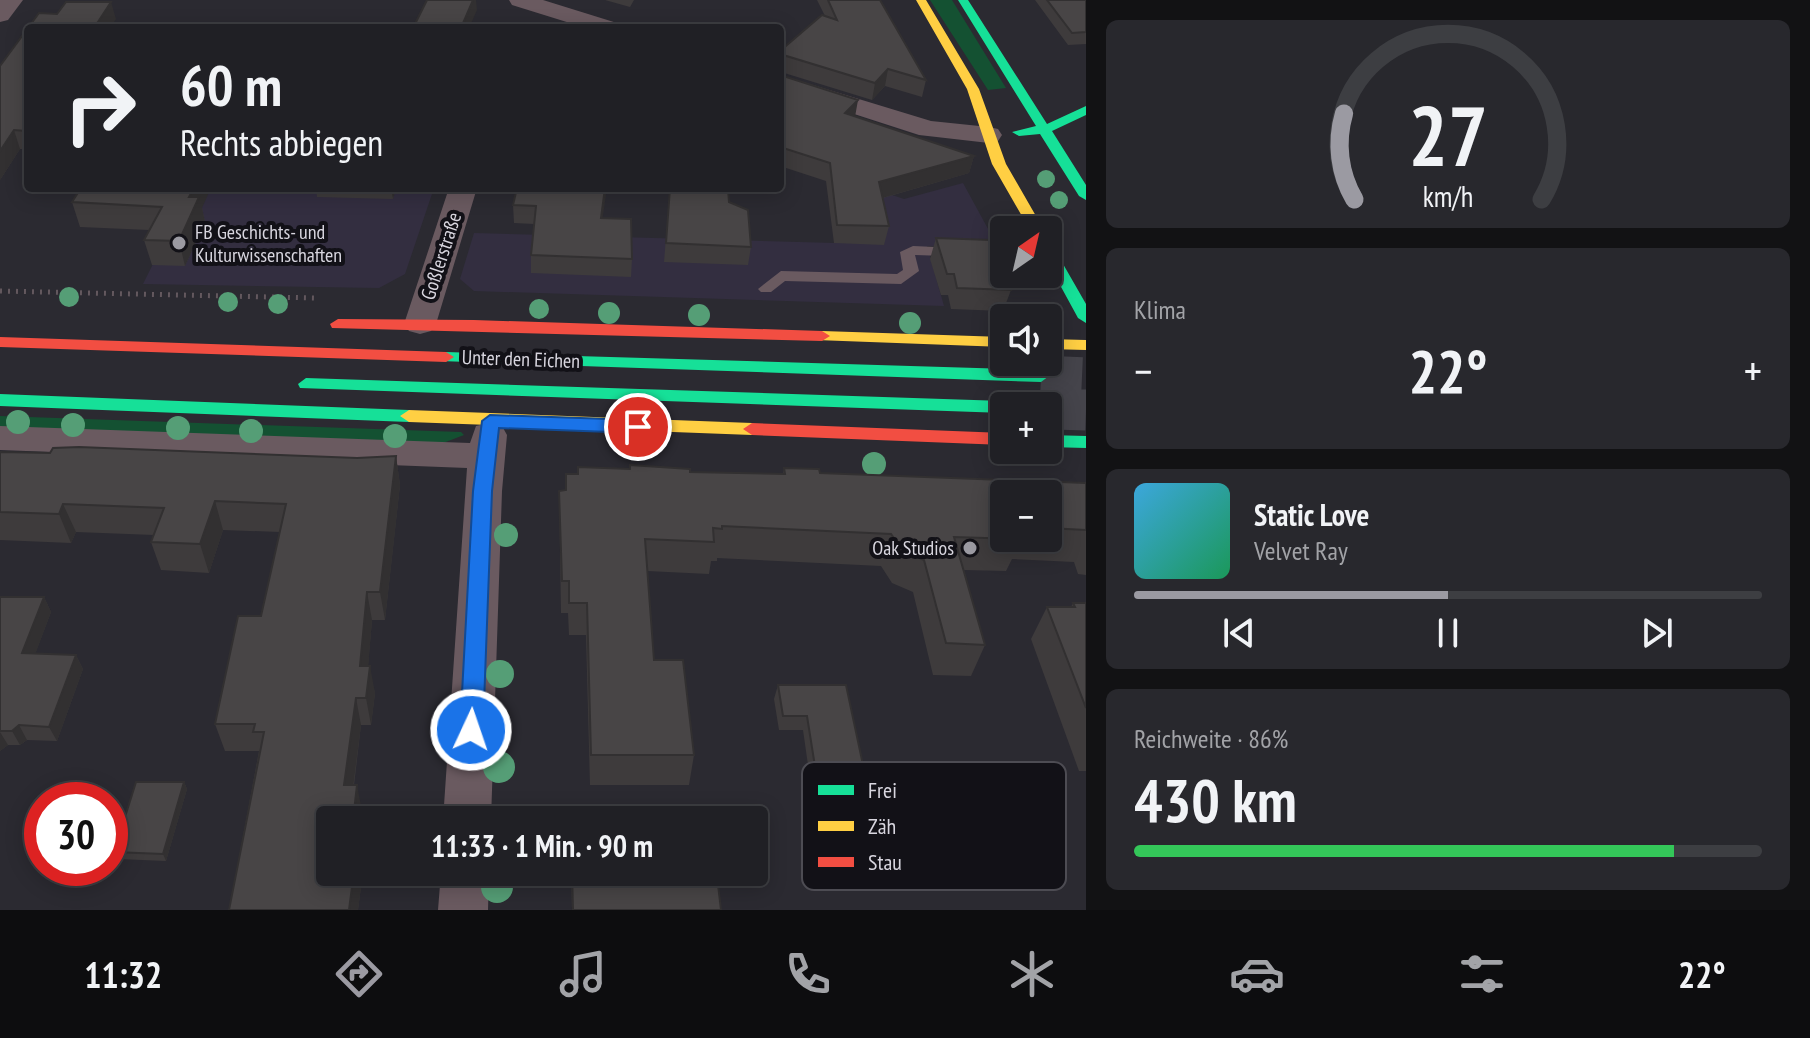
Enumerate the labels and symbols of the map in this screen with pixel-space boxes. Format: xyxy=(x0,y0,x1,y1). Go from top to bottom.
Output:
street label: Goßlerstraße xyxy=(415,209,467,303)
north arrow xyxy=(990,216,1062,288)
place label: FB Geschichts- und Kulturwissenschaften xyxy=(195,219,342,268)
marker: FB Geschichts- und Kulturwissenschaften xyxy=(170,234,188,252)
street label: Unter den Eichen xyxy=(461,344,581,374)
pin xyxy=(604,393,672,461)
place label: Oak Studios xyxy=(872,535,954,561)
marker: Oak Studios xyxy=(961,539,979,557)
position arrow xyxy=(429,688,513,772)
legend xyxy=(802,762,1066,890)
text: Frei xyxy=(868,776,897,804)
speed limit sign: 30 xyxy=(24,782,128,886)
text: Zäh xyxy=(868,812,896,840)
text: Stau xyxy=(868,848,902,876)

